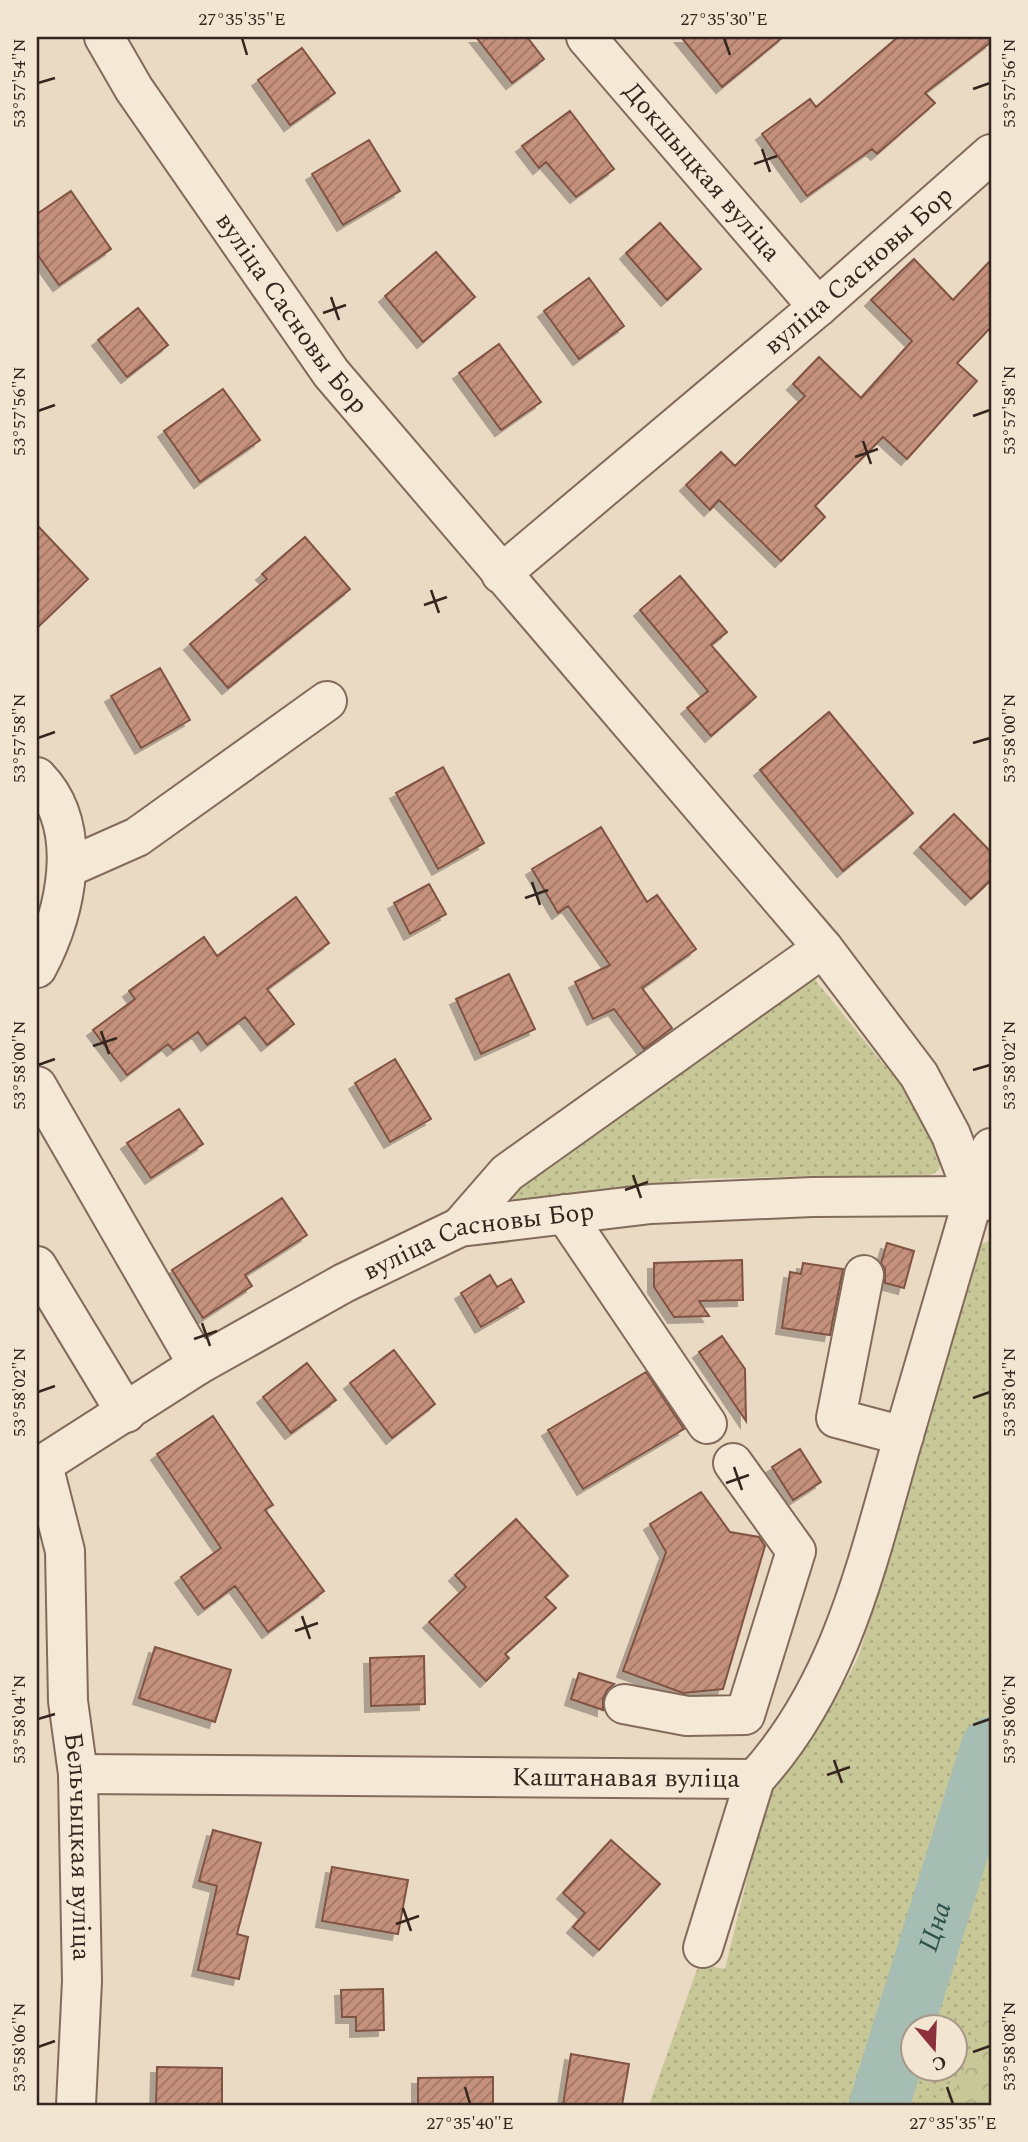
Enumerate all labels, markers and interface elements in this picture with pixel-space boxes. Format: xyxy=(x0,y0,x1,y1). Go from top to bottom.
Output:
text: 27°35'35"E xyxy=(198,6,286,33)
text: 27°35'30"E xyxy=(680,6,768,33)
text: 53°57'54"N xyxy=(6,38,33,128)
text: 53°57'56"N xyxy=(996,38,1023,128)
street label: Докшыцкая вуліца xyxy=(613,73,791,271)
street label: вуліца Сасновы Бор xyxy=(755,176,962,365)
street label: вуліца Сасновы Бор xyxy=(205,204,378,423)
text: 53°57'58"N xyxy=(996,365,1023,455)
text: 53°57'56"N xyxy=(6,366,33,456)
text: 53°57'58"N xyxy=(6,693,33,783)
text: 53°58'00"N xyxy=(996,693,1023,783)
text: 53°58'00"N xyxy=(6,1020,33,1110)
text: 53°58'02"N xyxy=(996,1020,1023,1110)
street label: вуліца Сасновы Бор xyxy=(356,1191,596,1291)
text: 53°58'02"N xyxy=(6,1347,33,1437)
text: 53°58'04"N xyxy=(996,1347,1023,1437)
text: 53°58'04"N xyxy=(6,1674,33,1764)
text: 53°58'06"N xyxy=(996,1674,1023,1764)
street label: Бельчыцкая вуліца xyxy=(53,1730,102,1961)
street label: Каштанавая вуліца xyxy=(512,1757,740,1799)
water label: Цна xyxy=(907,1896,963,1957)
text: 53°58'08"N xyxy=(996,2001,1023,2091)
text: 53°58'06"N xyxy=(6,2002,33,2092)
north arrow xyxy=(898,2012,968,2082)
text: С xyxy=(928,2047,950,2079)
text: 27°35'40"E xyxy=(426,2110,514,2137)
text: 27°35'35"E xyxy=(909,2110,997,2137)

